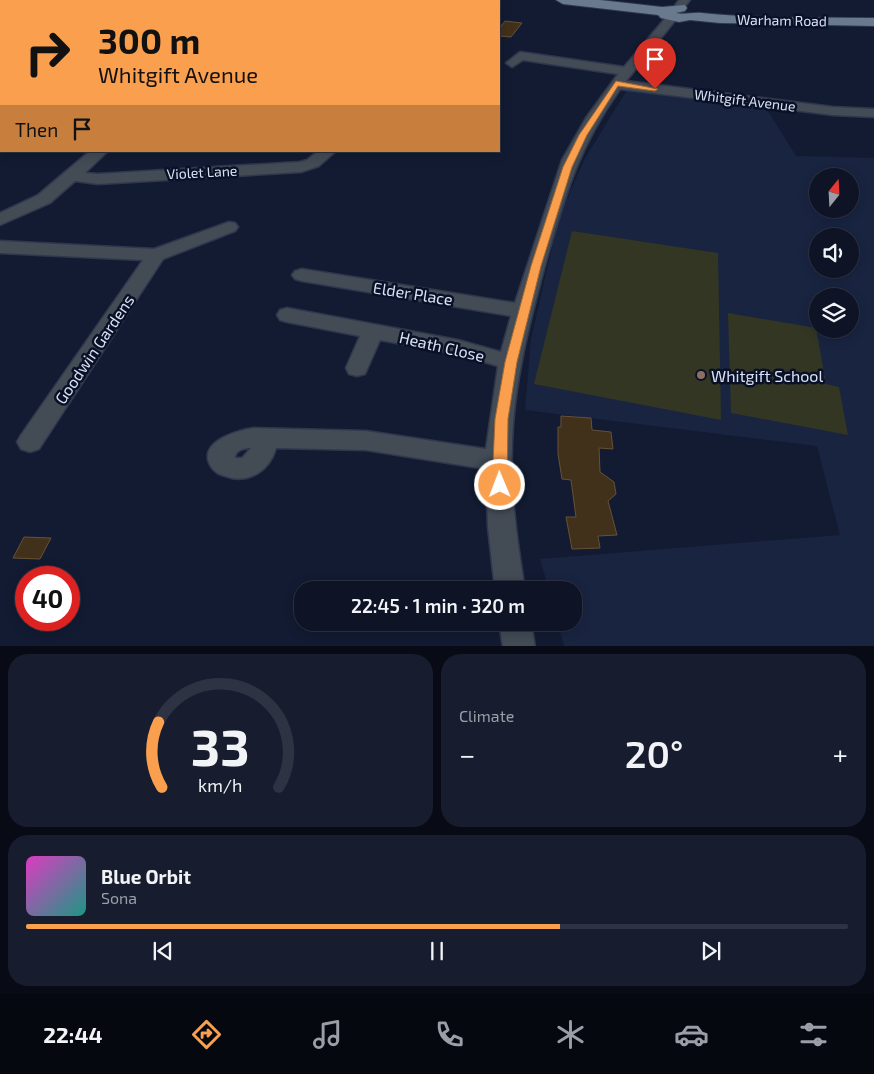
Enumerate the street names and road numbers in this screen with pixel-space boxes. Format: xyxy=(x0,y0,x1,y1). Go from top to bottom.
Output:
street label: Warham Road xyxy=(737,11,827,29)
street label: Whitgift Avenue xyxy=(693,85,797,115)
street label: Violet Lane xyxy=(166,162,238,182)
street label: Elder Place xyxy=(372,277,454,309)
street label: Goodwin Gardens xyxy=(50,291,138,407)
street label: Heath Close xyxy=(398,327,486,365)

